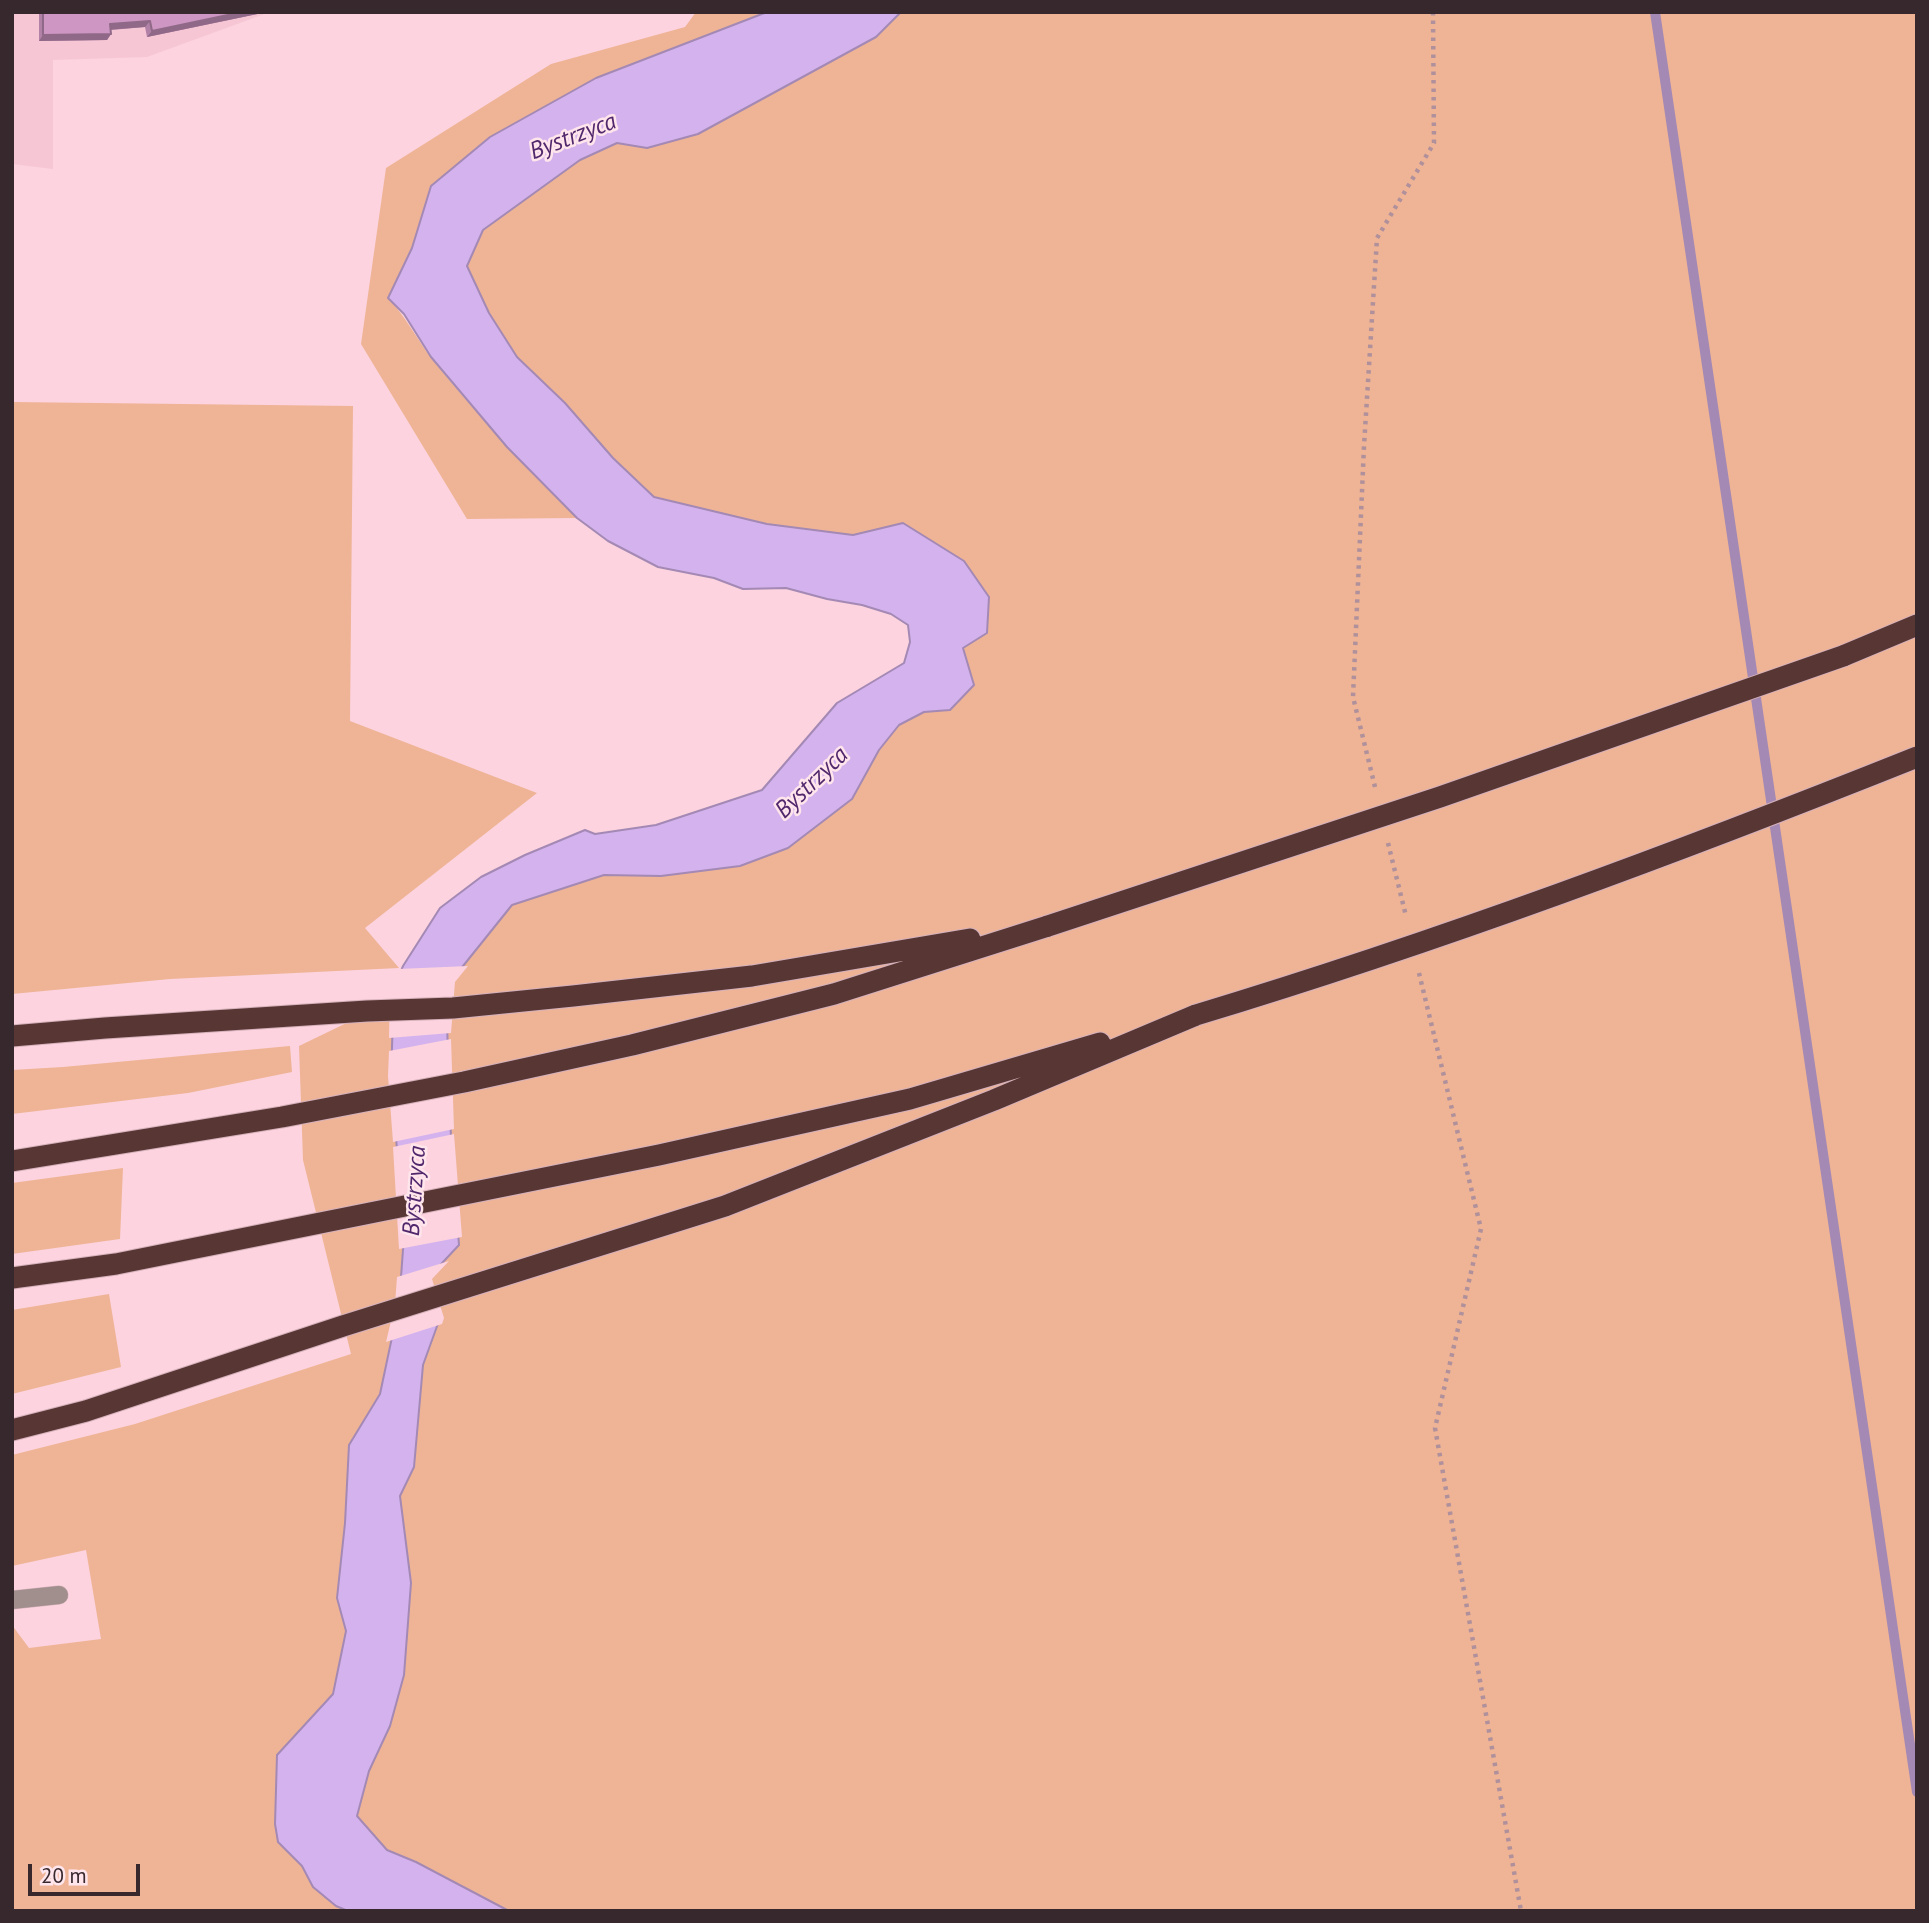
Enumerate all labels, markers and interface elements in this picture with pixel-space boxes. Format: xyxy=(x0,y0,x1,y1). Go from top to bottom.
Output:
water label: Bystrzyca xyxy=(526,107,620,167)
water label: Bystrzyca xyxy=(770,741,854,825)
water label: Bystrzyca xyxy=(397,1145,433,1237)
scale bar xyxy=(32,1850,144,1894)
text: 20 m xyxy=(41,1862,87,1889)

